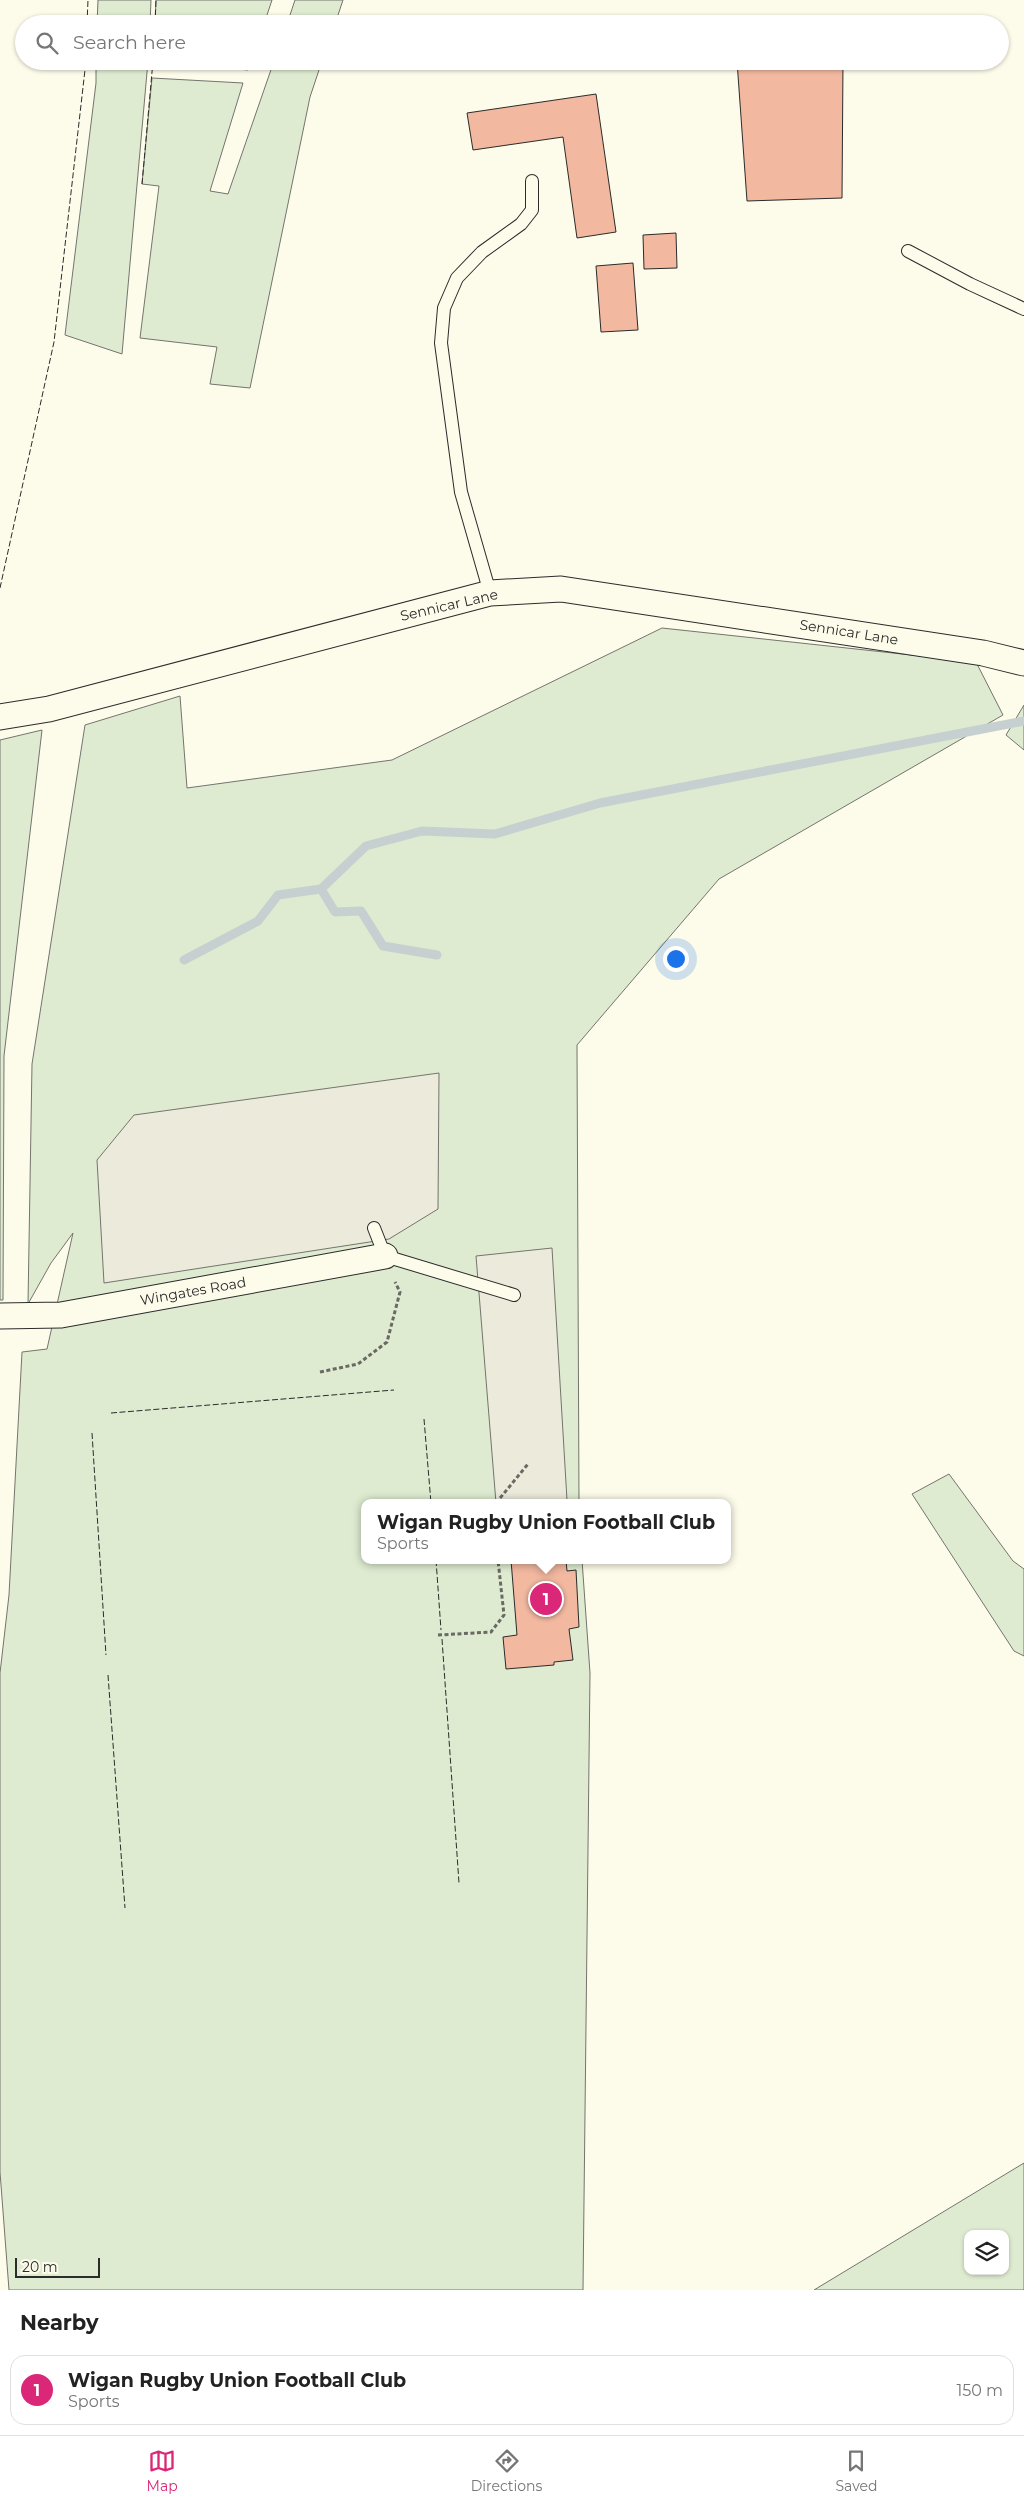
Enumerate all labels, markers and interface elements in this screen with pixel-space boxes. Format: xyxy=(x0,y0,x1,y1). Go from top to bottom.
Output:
search box xyxy=(15,15,1009,70)
icon: search xyxy=(33,29,61,57)
text: Search here xyxy=(73,31,186,54)
street label: Sennicar Lane xyxy=(398,585,500,625)
street label: Sennicar Lane xyxy=(798,615,900,649)
your location xyxy=(663,946,689,972)
street label: Wingates Road xyxy=(139,1273,247,1309)
popup xyxy=(361,1499,731,1564)
text: Wigan Rugby Union Football Club xyxy=(377,1511,715,1534)
text: Sports xyxy=(377,1534,429,1553)
pin: 1 xyxy=(530,1580,562,1618)
map controls xyxy=(964,2230,1009,2275)
button: layers xyxy=(964,2230,1009,2275)
scale bar xyxy=(15,2255,100,2278)
text: 20 m xyxy=(22,2258,58,2276)
text: Nearby xyxy=(20,2310,99,2335)
text: Wigan Rugby Union Football Club xyxy=(68,2369,406,2392)
text: 1 xyxy=(34,2381,40,2400)
text: 150 m xyxy=(956,2381,1003,2400)
text: Sports xyxy=(68,2392,120,2411)
tab: Map xyxy=(147,2447,178,2495)
tab: Directions xyxy=(471,2447,542,2495)
tab: Saved xyxy=(835,2447,877,2495)

